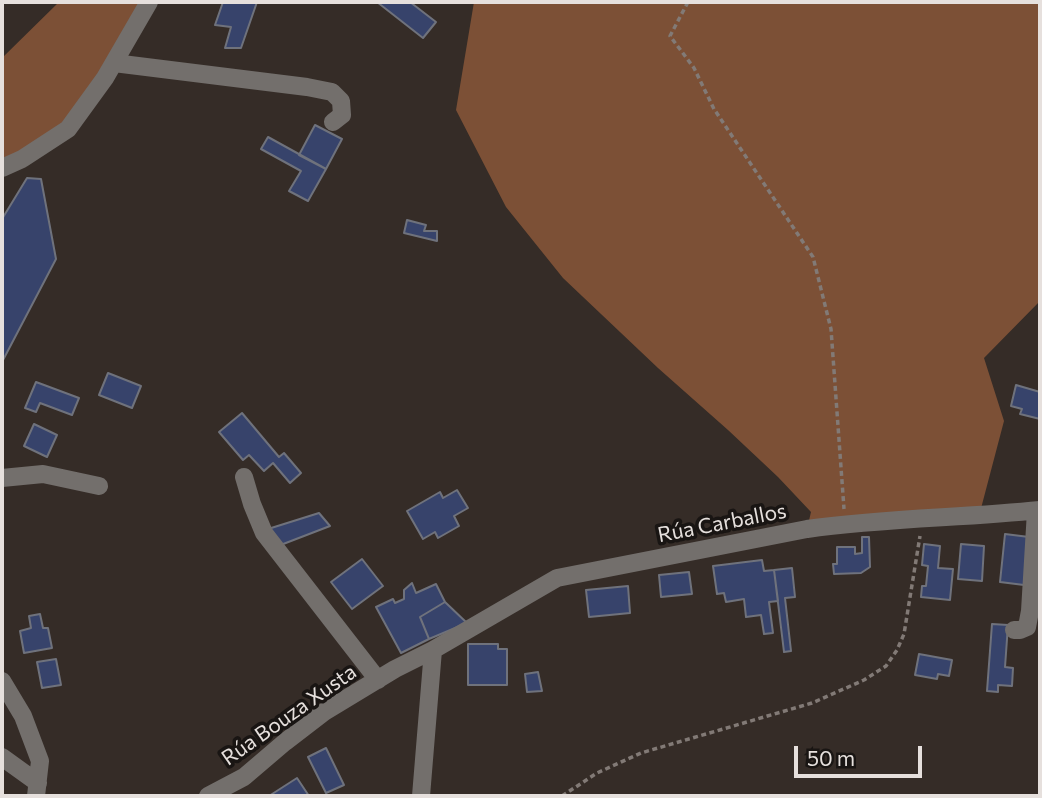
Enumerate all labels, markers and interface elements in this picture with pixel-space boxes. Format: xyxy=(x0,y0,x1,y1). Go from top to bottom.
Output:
street label: Rúa Carballos xyxy=(656,498,788,548)
street label: Rúa Bouza Xusta xyxy=(217,659,361,771)
scale bar xyxy=(797,732,925,776)
text: 50 m xyxy=(807,745,855,770)

